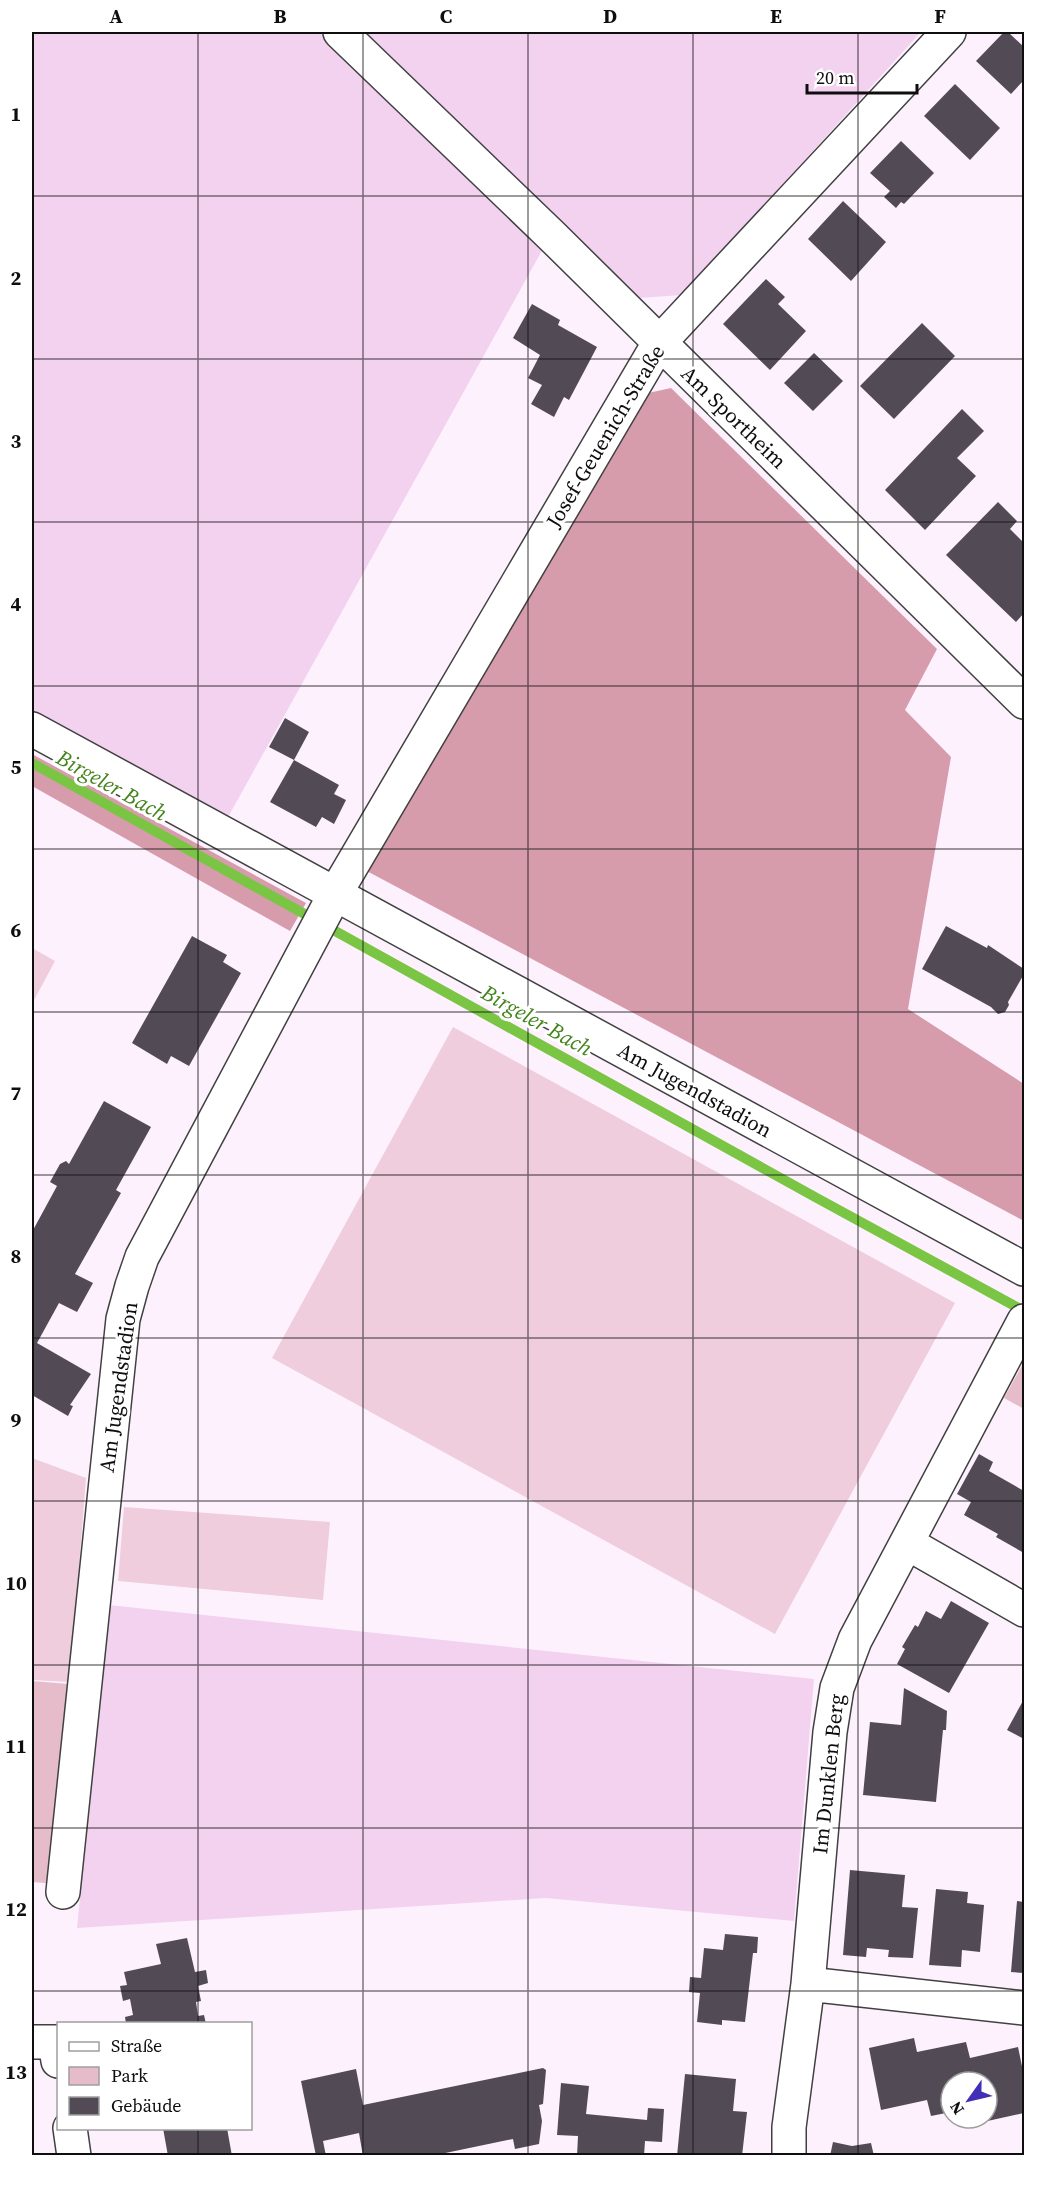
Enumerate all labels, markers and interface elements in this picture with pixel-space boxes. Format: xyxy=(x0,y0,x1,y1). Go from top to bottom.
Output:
text: A xyxy=(109,2,123,30)
text: B xyxy=(273,2,287,30)
text: C xyxy=(440,2,452,30)
text: D xyxy=(603,2,617,30)
text: E xyxy=(770,2,782,30)
text: F xyxy=(934,2,946,30)
scale bar xyxy=(807,57,916,95)
text: 20 m xyxy=(816,65,854,90)
text: 1 xyxy=(11,100,21,128)
text: 2 xyxy=(11,264,22,292)
street label: Josef-Geuenich-Straße xyxy=(538,339,671,534)
street label: Am Sportheim xyxy=(675,359,793,475)
text: 3 xyxy=(11,427,22,455)
text: 4 xyxy=(11,590,22,618)
water label: Birgeler Bach xyxy=(50,742,173,828)
text: 5 xyxy=(11,753,22,781)
text: 6 xyxy=(11,916,22,944)
water label: Birgeler Bach xyxy=(475,977,598,1063)
street label: Am Jugendstadion xyxy=(613,1036,778,1145)
text: 7 xyxy=(11,1079,22,1107)
text: 8 xyxy=(11,1242,21,1270)
street label: Am Jugendstadion xyxy=(92,1300,144,1474)
text: 9 xyxy=(11,1406,22,1434)
text: 10 xyxy=(5,1569,27,1597)
street label: Im Dunklen Berg xyxy=(805,1692,851,1856)
text: 11 xyxy=(5,1732,27,1760)
text: 12 xyxy=(5,1895,27,1923)
legend xyxy=(57,2022,252,2130)
text: Straße xyxy=(111,2033,162,2058)
text: 13 xyxy=(5,2058,27,2086)
text: Park xyxy=(111,2063,148,2088)
north arrow xyxy=(939,2070,999,2130)
text: Gebäude xyxy=(111,2093,182,2118)
text: N xyxy=(944,2097,969,2119)

